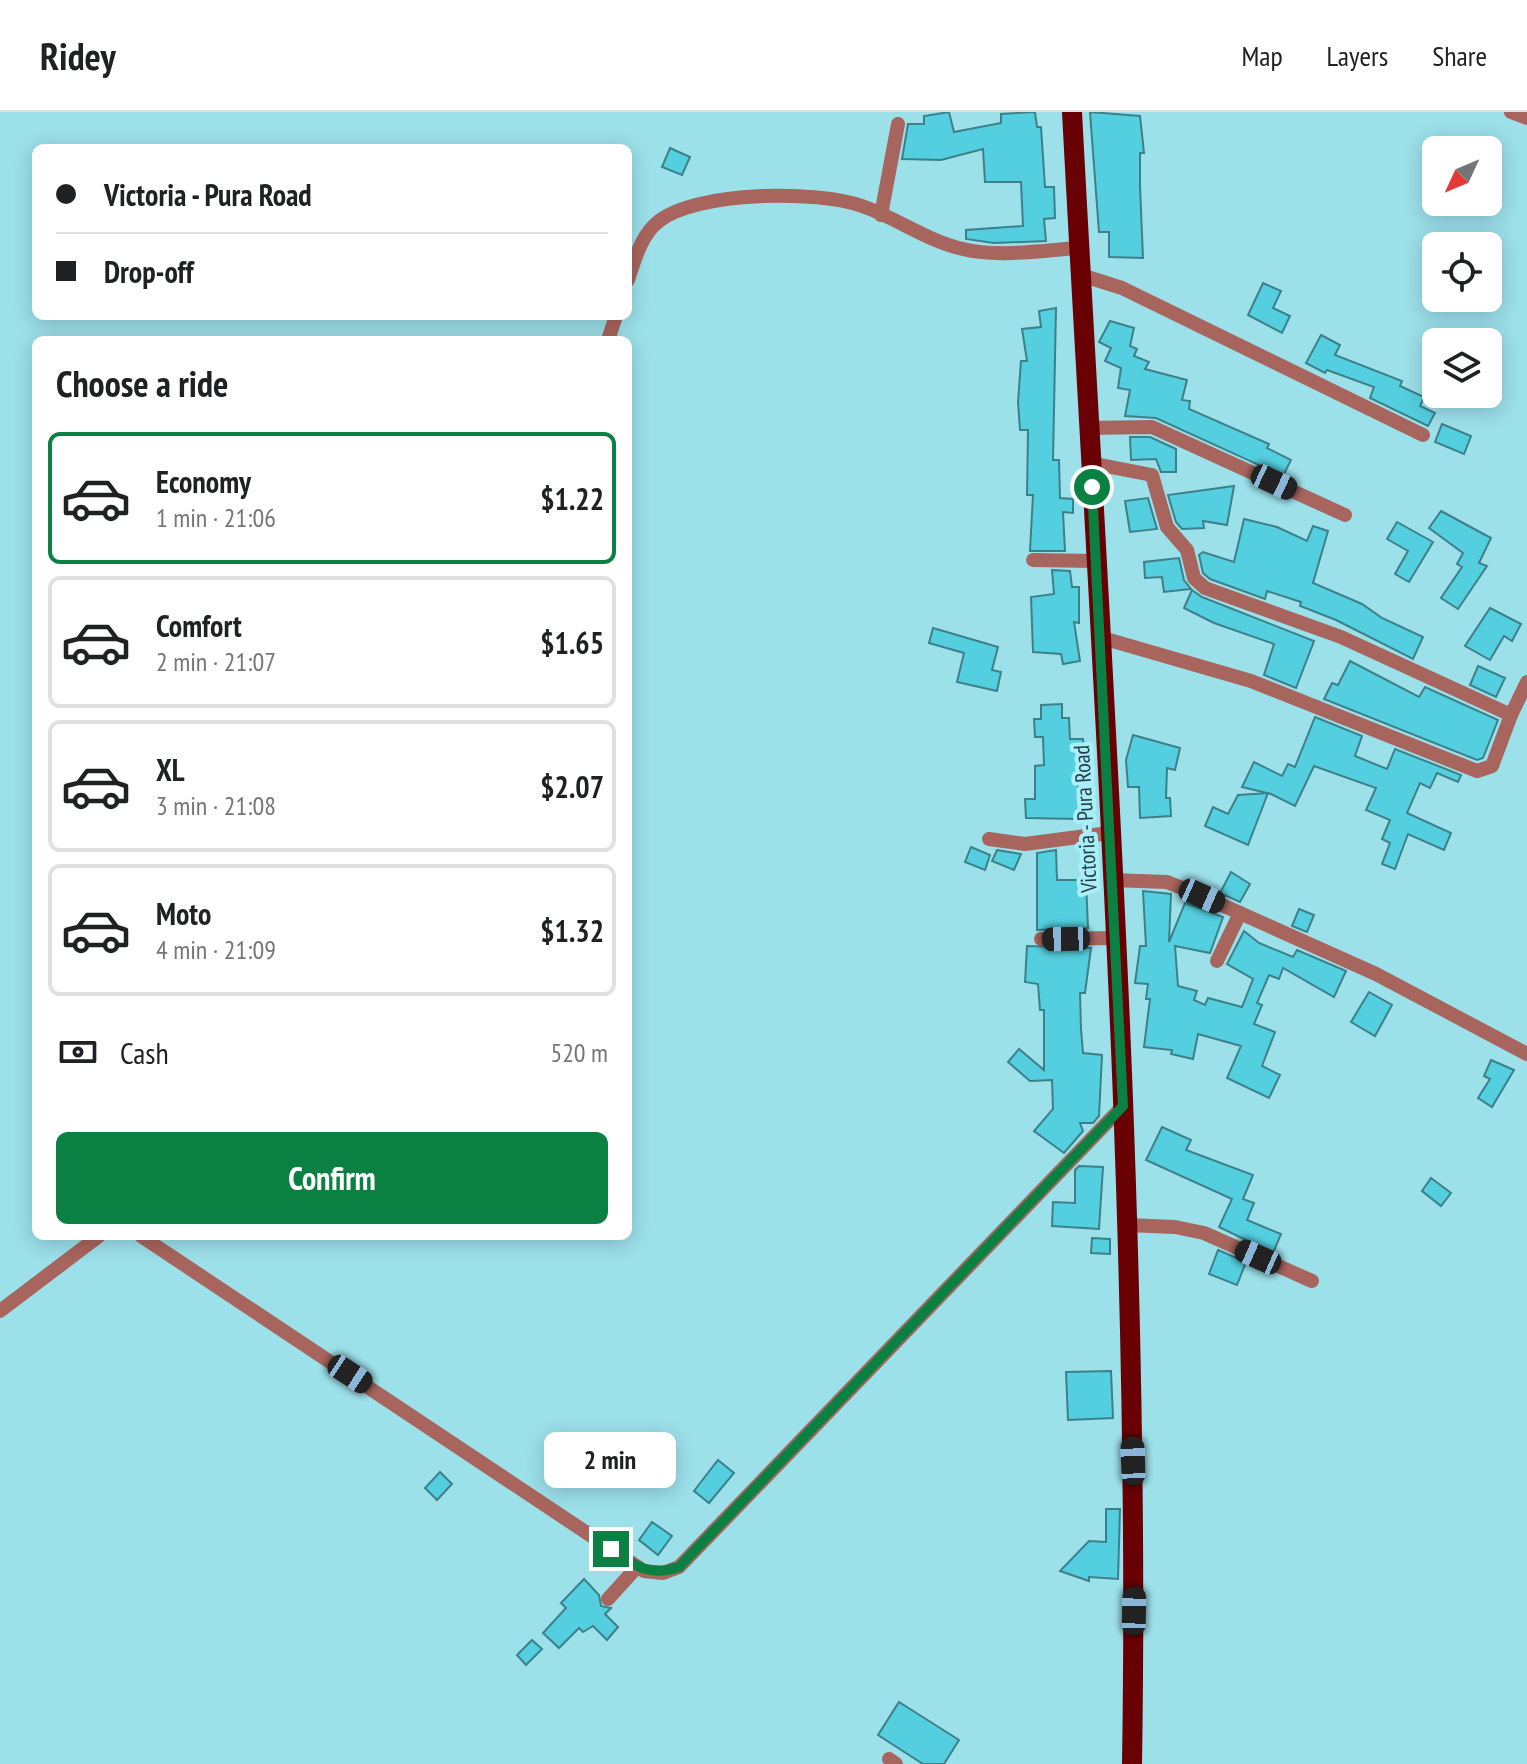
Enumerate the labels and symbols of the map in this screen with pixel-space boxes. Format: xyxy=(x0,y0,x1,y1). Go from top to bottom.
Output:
north arrow xyxy=(1422,136,1502,216)
car xyxy=(1247,461,1301,503)
route start xyxy=(1074,469,1110,505)
street label: Victoria - Pura Road xyxy=(1067,745,1103,894)
car xyxy=(1175,875,1229,917)
car xyxy=(1042,927,1090,951)
car xyxy=(1231,1236,1285,1278)
car xyxy=(323,1351,377,1397)
callout: 2 min xyxy=(545,1433,677,1489)
car xyxy=(1120,1437,1146,1485)
route end xyxy=(593,1531,629,1567)
car xyxy=(1122,1587,1146,1635)

